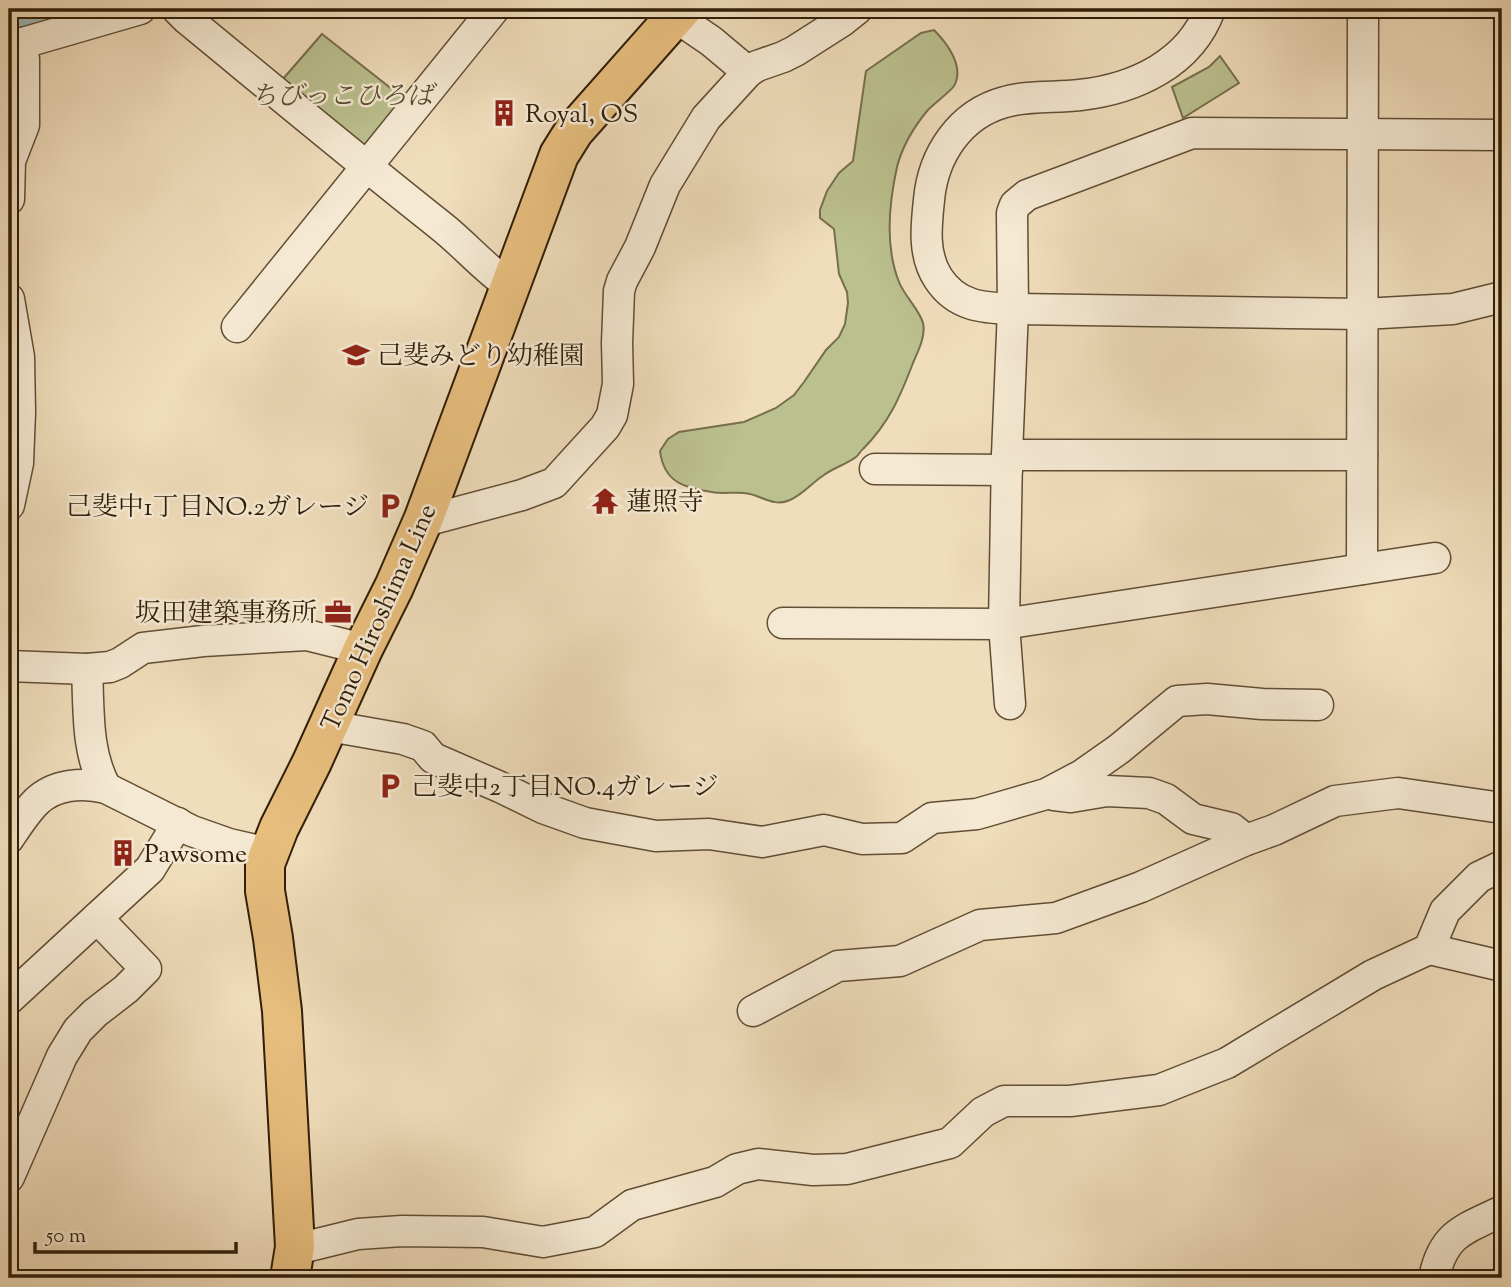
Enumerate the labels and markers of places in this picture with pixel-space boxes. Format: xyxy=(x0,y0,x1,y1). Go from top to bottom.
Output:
place label: Royal, OS xyxy=(525,97,638,134)
building icon: Royal, OS xyxy=(489,98,519,128)
place label: 己斐みどり幼稚園 xyxy=(377,339,585,376)
school or university icon: 己斐みどり幼稚園 xyxy=(341,340,371,370)
place label: 蓮照寺 xyxy=(626,485,704,522)
temple icon: 蓮照寺 xyxy=(590,486,620,516)
place label: 己斐中1丁目NO.2ガレージ xyxy=(66,490,369,527)
parking icon: 己斐中1丁目NO.2ガレージ xyxy=(375,491,405,521)
place label: 坂田建築事務所 xyxy=(135,596,317,633)
office icon: 坂田建築事務所 xyxy=(323,597,353,627)
place label: 己斐中2丁目NO.4ガレージ xyxy=(411,770,719,807)
parking icon: 己斐中2丁目NO.4ガレージ xyxy=(375,771,405,801)
place label: Pawsome xyxy=(144,837,247,874)
building icon: Pawsome xyxy=(108,838,138,868)

